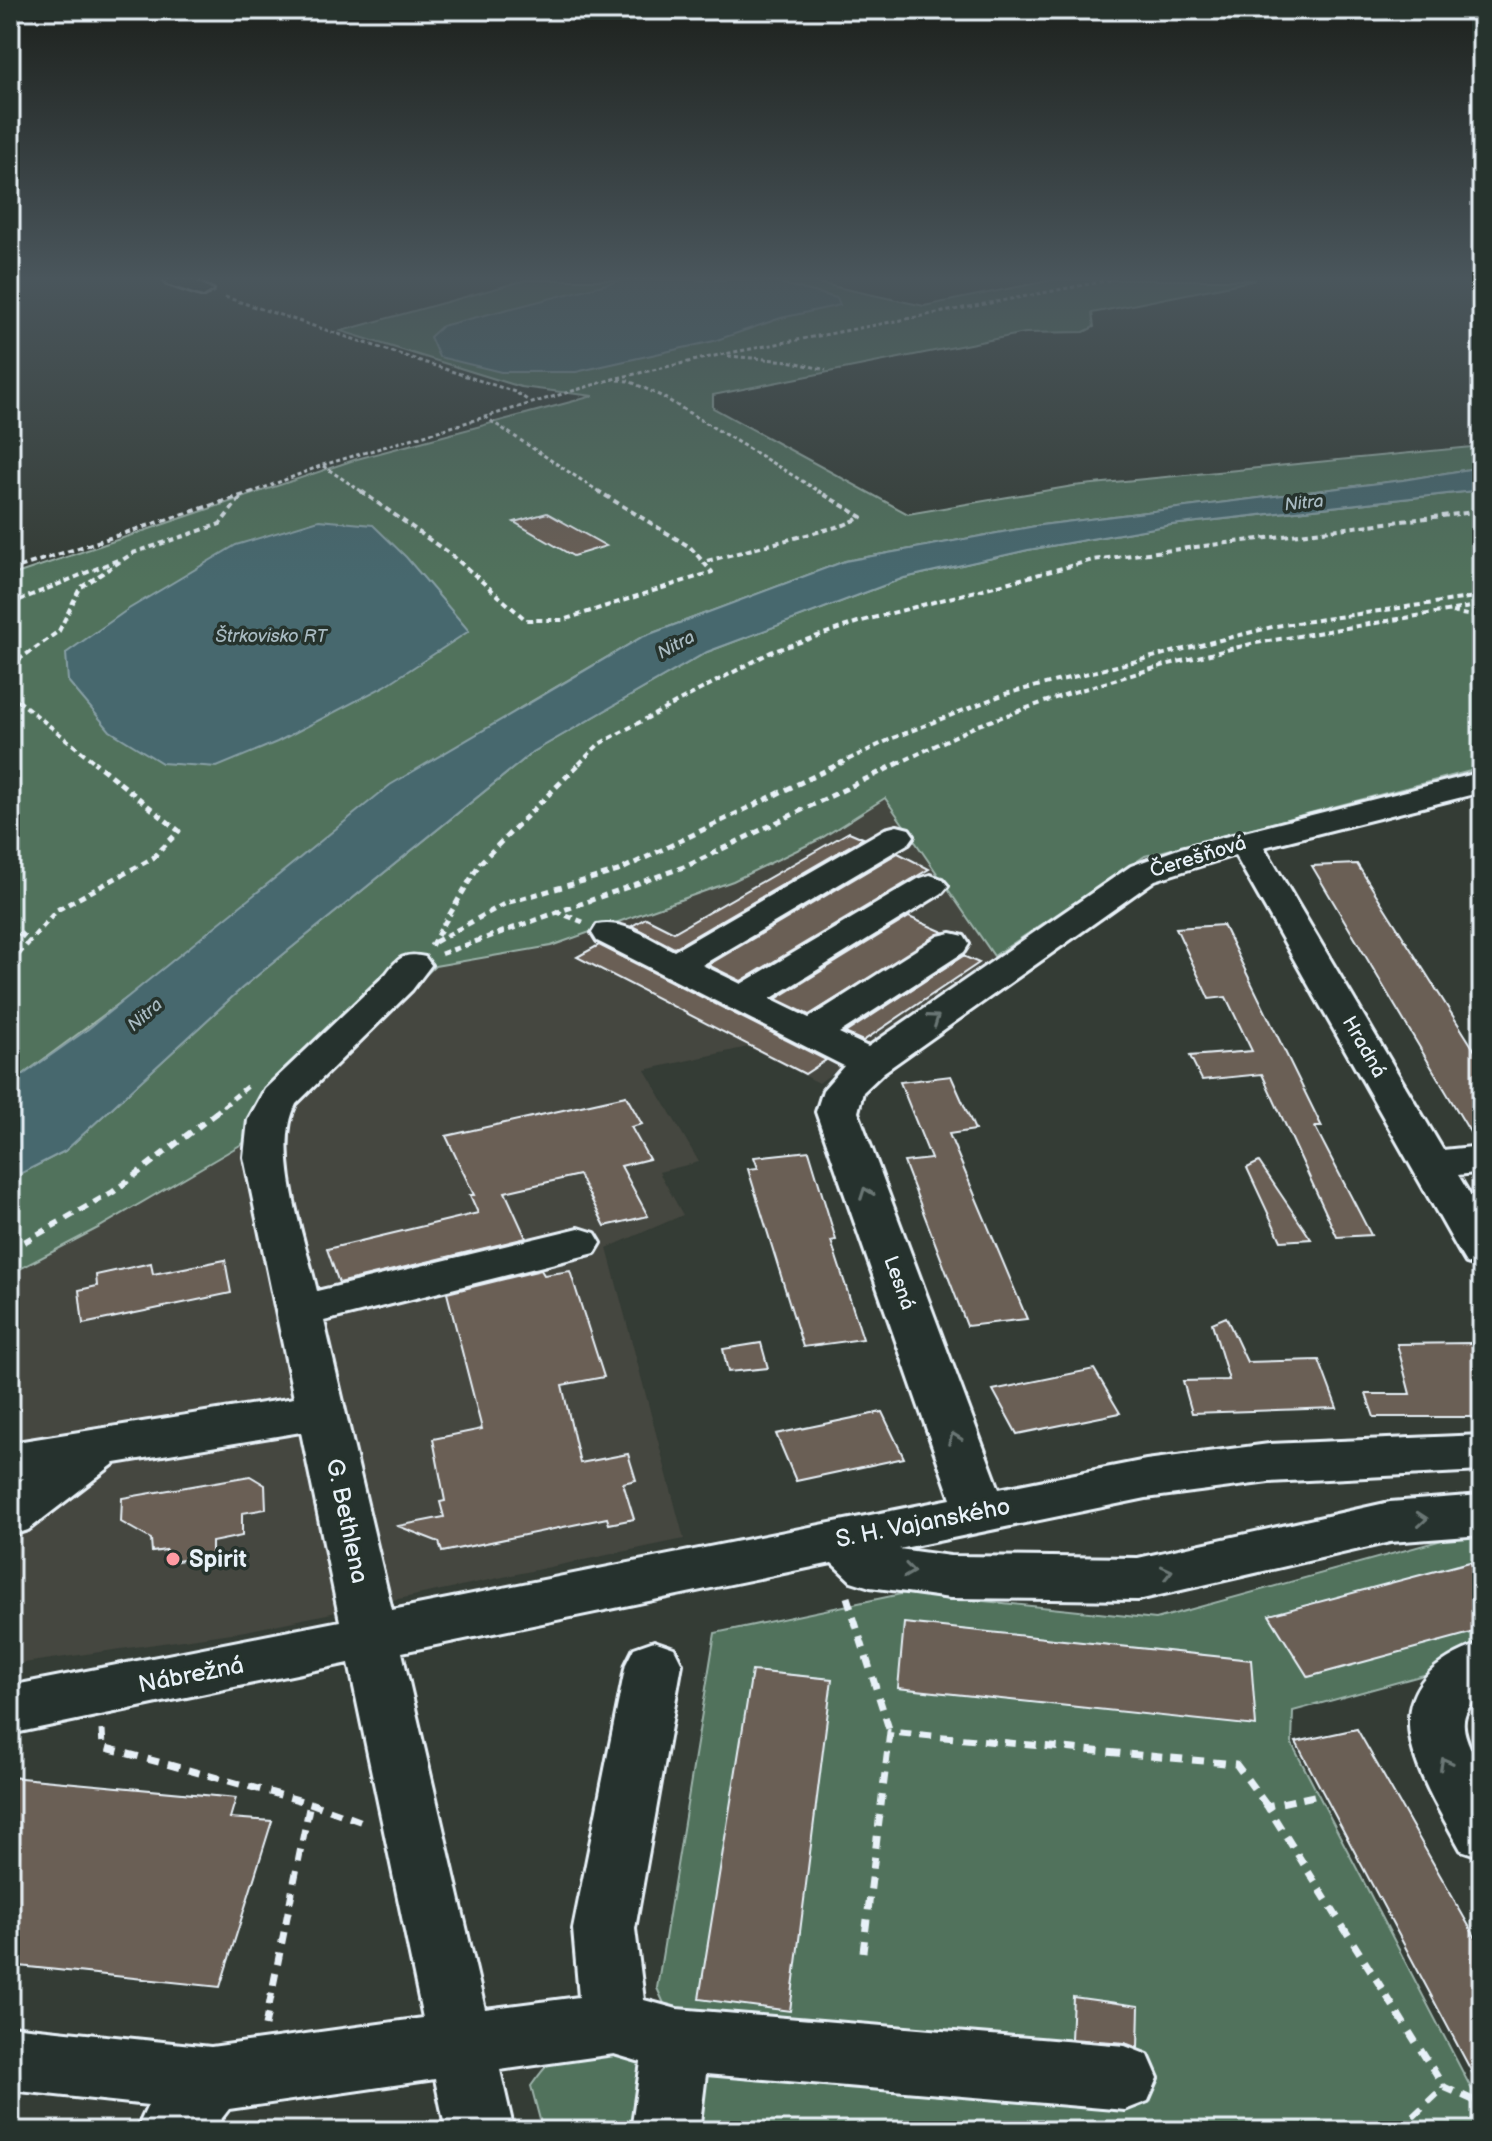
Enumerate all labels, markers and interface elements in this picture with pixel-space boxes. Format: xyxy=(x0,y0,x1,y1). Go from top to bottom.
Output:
water label: Nitra xyxy=(1283,490,1325,516)
water label: Štrkovisko RT xyxy=(215,625,328,647)
water label: Nitra xyxy=(654,626,698,664)
street label: Čerešňová xyxy=(1146,829,1249,883)
water label: Nitra xyxy=(123,994,167,1036)
street label: Hradná xyxy=(1337,1012,1391,1082)
one-way arrow xyxy=(926,1014,940,1029)
one-way arrow xyxy=(860,1187,876,1201)
street label: Lesná xyxy=(878,1253,920,1313)
one-way arrow xyxy=(948,1432,964,1446)
street label: G. Bethlena xyxy=(320,1456,374,1586)
street label: S. H. Vajanského xyxy=(833,1492,1013,1554)
one-way arrow xyxy=(1415,1511,1428,1528)
place label: Spirit xyxy=(189,1545,247,1574)
marker: Spirit xyxy=(164,1550,182,1568)
one-way arrow xyxy=(902,1562,915,1579)
one-way arrow xyxy=(1160,1564,1174,1581)
street label: Nábrežná xyxy=(136,1651,246,1699)
one-way arrow xyxy=(1440,1756,1455,1771)

